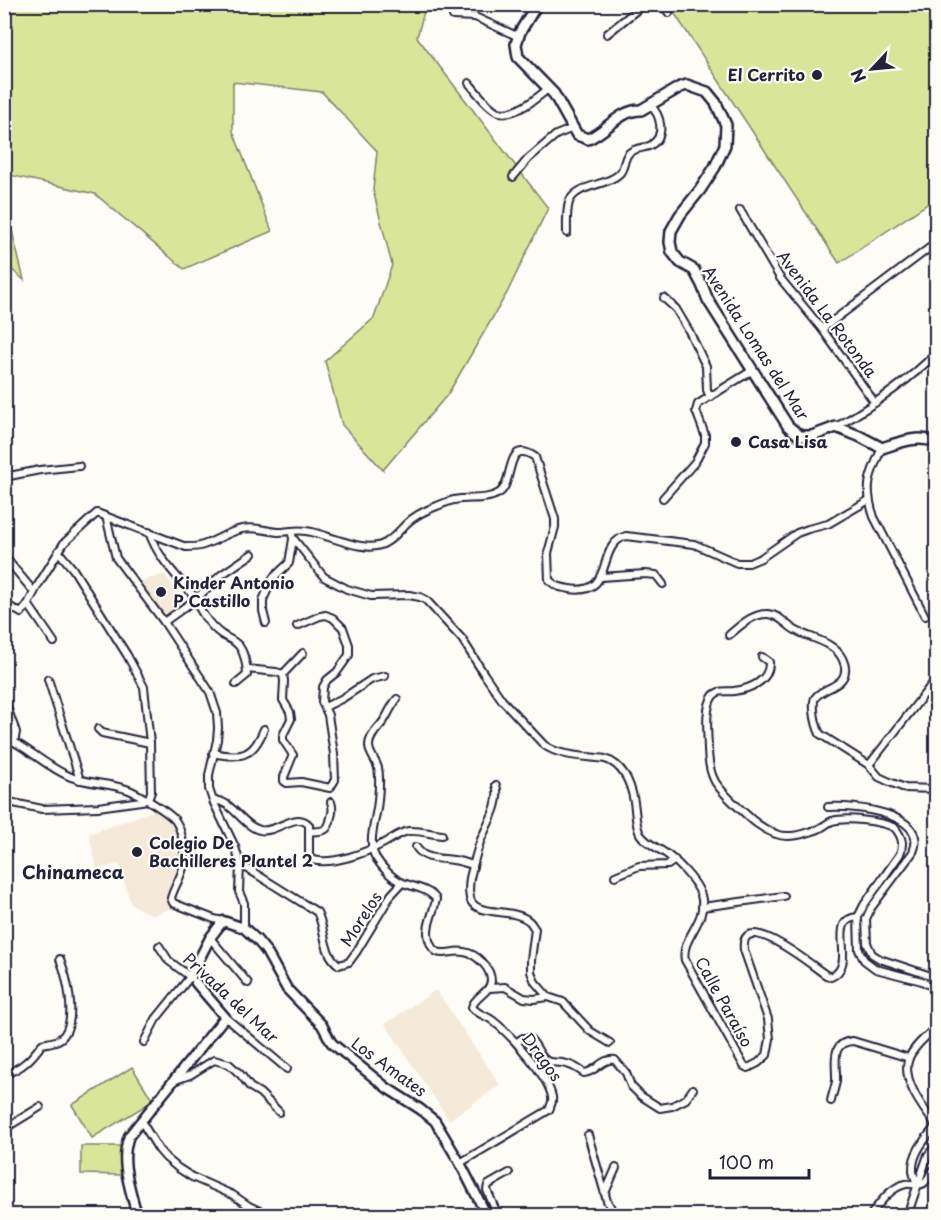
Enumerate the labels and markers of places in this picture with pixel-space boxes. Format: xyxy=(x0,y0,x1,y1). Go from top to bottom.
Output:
place label: El Cerrito xyxy=(728,62,805,86)
marker: El Cerrito xyxy=(810,68,824,82)
place label: Casa Lisa xyxy=(748,429,828,453)
marker: Casa Lisa xyxy=(729,435,743,449)
place label: Kinder Antonio P Castillo xyxy=(173,570,294,612)
marker: Kinder Antonio P Castillo xyxy=(154,585,168,599)
place label: Colegio De Bachilleres Plantel 2 xyxy=(149,830,313,872)
marker: Colegio De Bachilleres Plantel 2 xyxy=(130,845,144,859)

